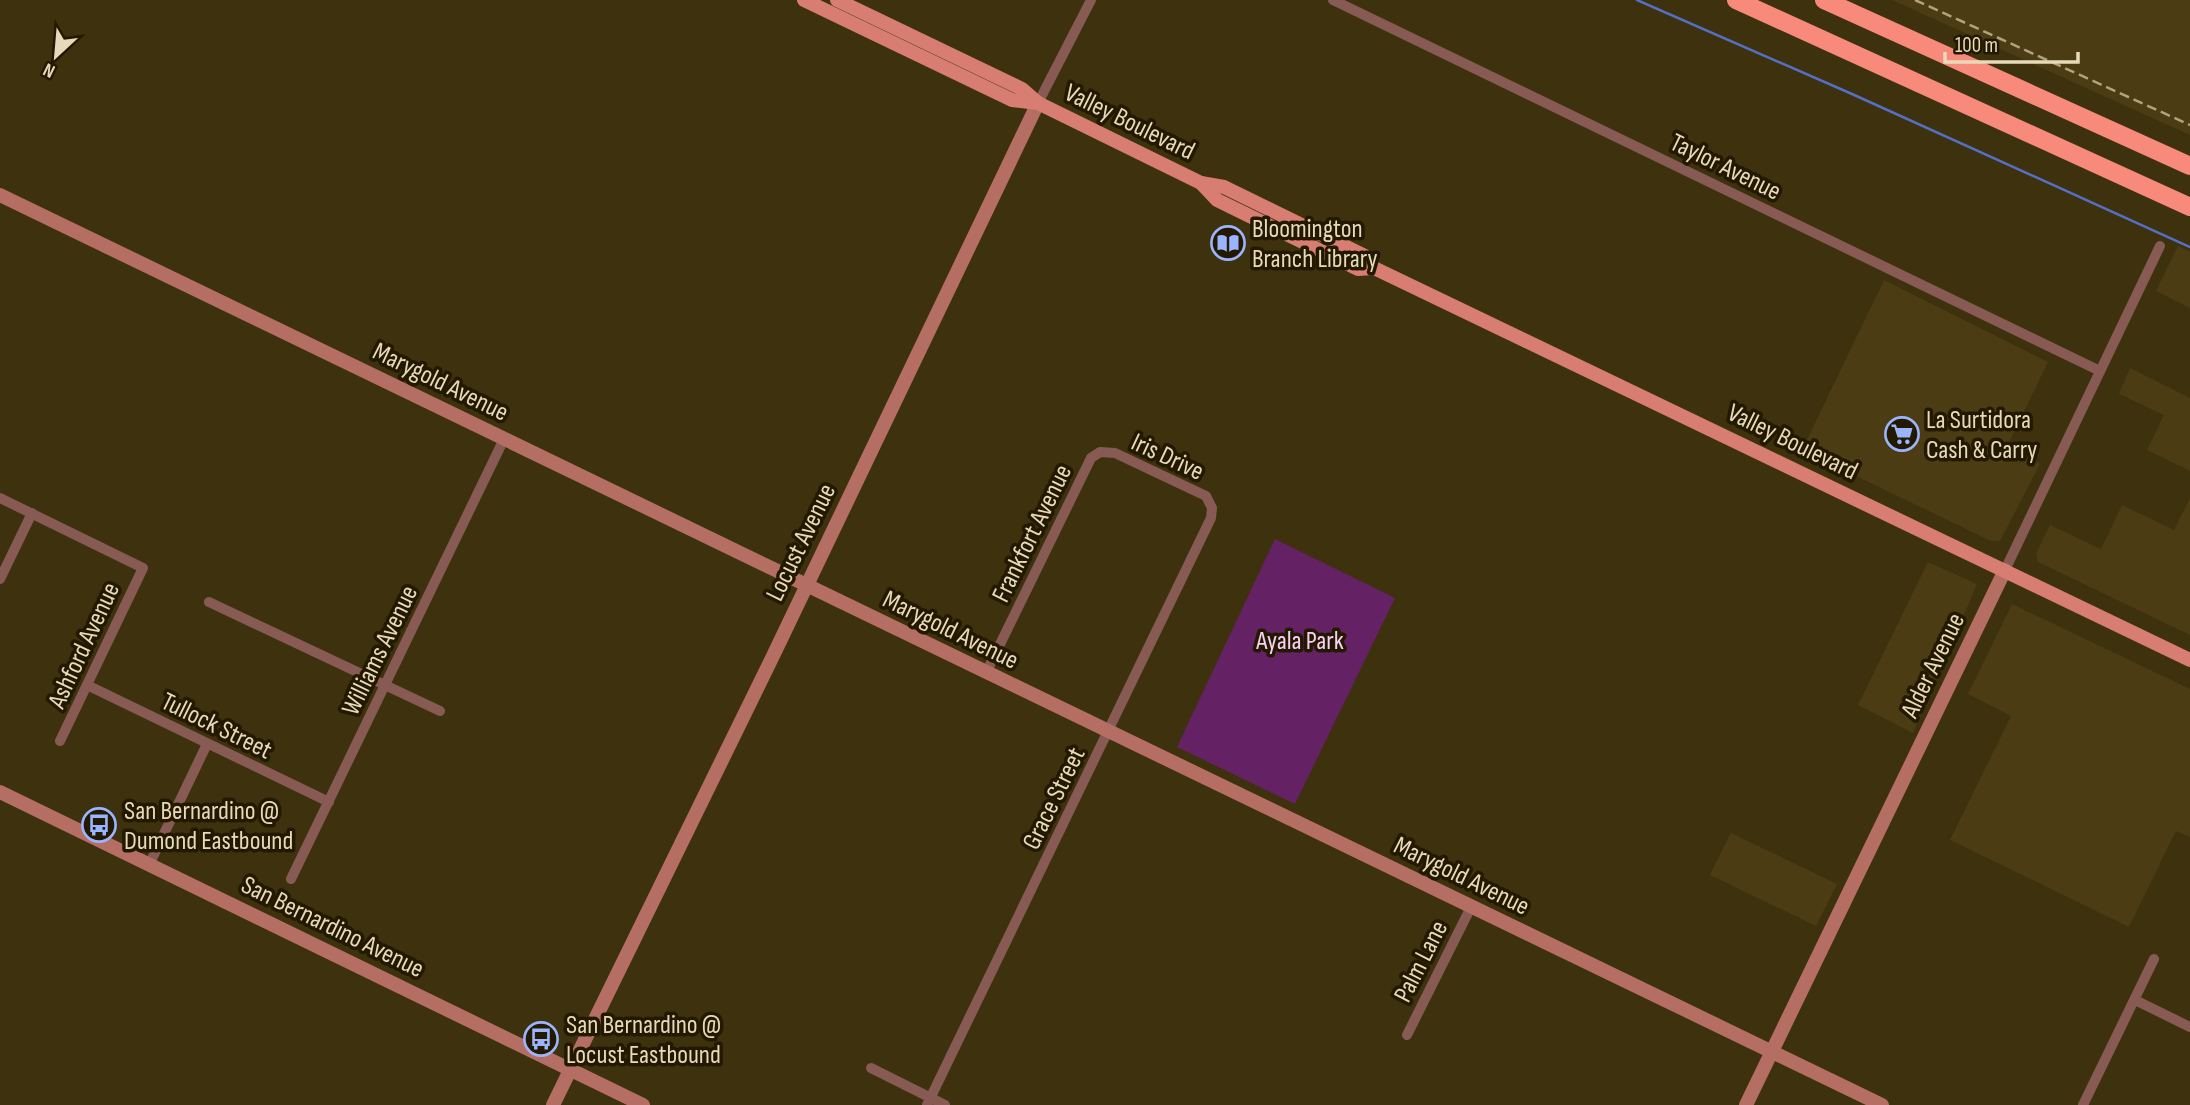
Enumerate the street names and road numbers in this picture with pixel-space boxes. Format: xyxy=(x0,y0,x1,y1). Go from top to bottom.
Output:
street label: Valley Boulevard xyxy=(1059,78,1199,167)
street label: Taylor Avenue xyxy=(1665,127,1786,207)
street label: Marygold Avenue xyxy=(368,336,513,428)
street label: Valley Boulevard xyxy=(1722,398,1862,487)
street label: Iris Drive xyxy=(1126,427,1209,488)
street label: Frankfort Avenue xyxy=(986,460,1079,607)
street label: Locust Avenue xyxy=(760,479,843,606)
street label: Ashford Avenue xyxy=(41,578,127,714)
street label: Williams Avenue xyxy=(336,581,425,721)
street label: Marygold Avenue xyxy=(878,584,1023,676)
street label: Alder Avenue xyxy=(1894,608,1972,724)
street label: Tullock Street xyxy=(156,686,277,766)
street label: Grace Street xyxy=(1016,742,1092,855)
street label: Marygold Avenue xyxy=(1389,830,1534,922)
street label: San Bernardino Avenue xyxy=(236,870,429,985)
street label: Palm Lane xyxy=(1388,916,1455,1008)

